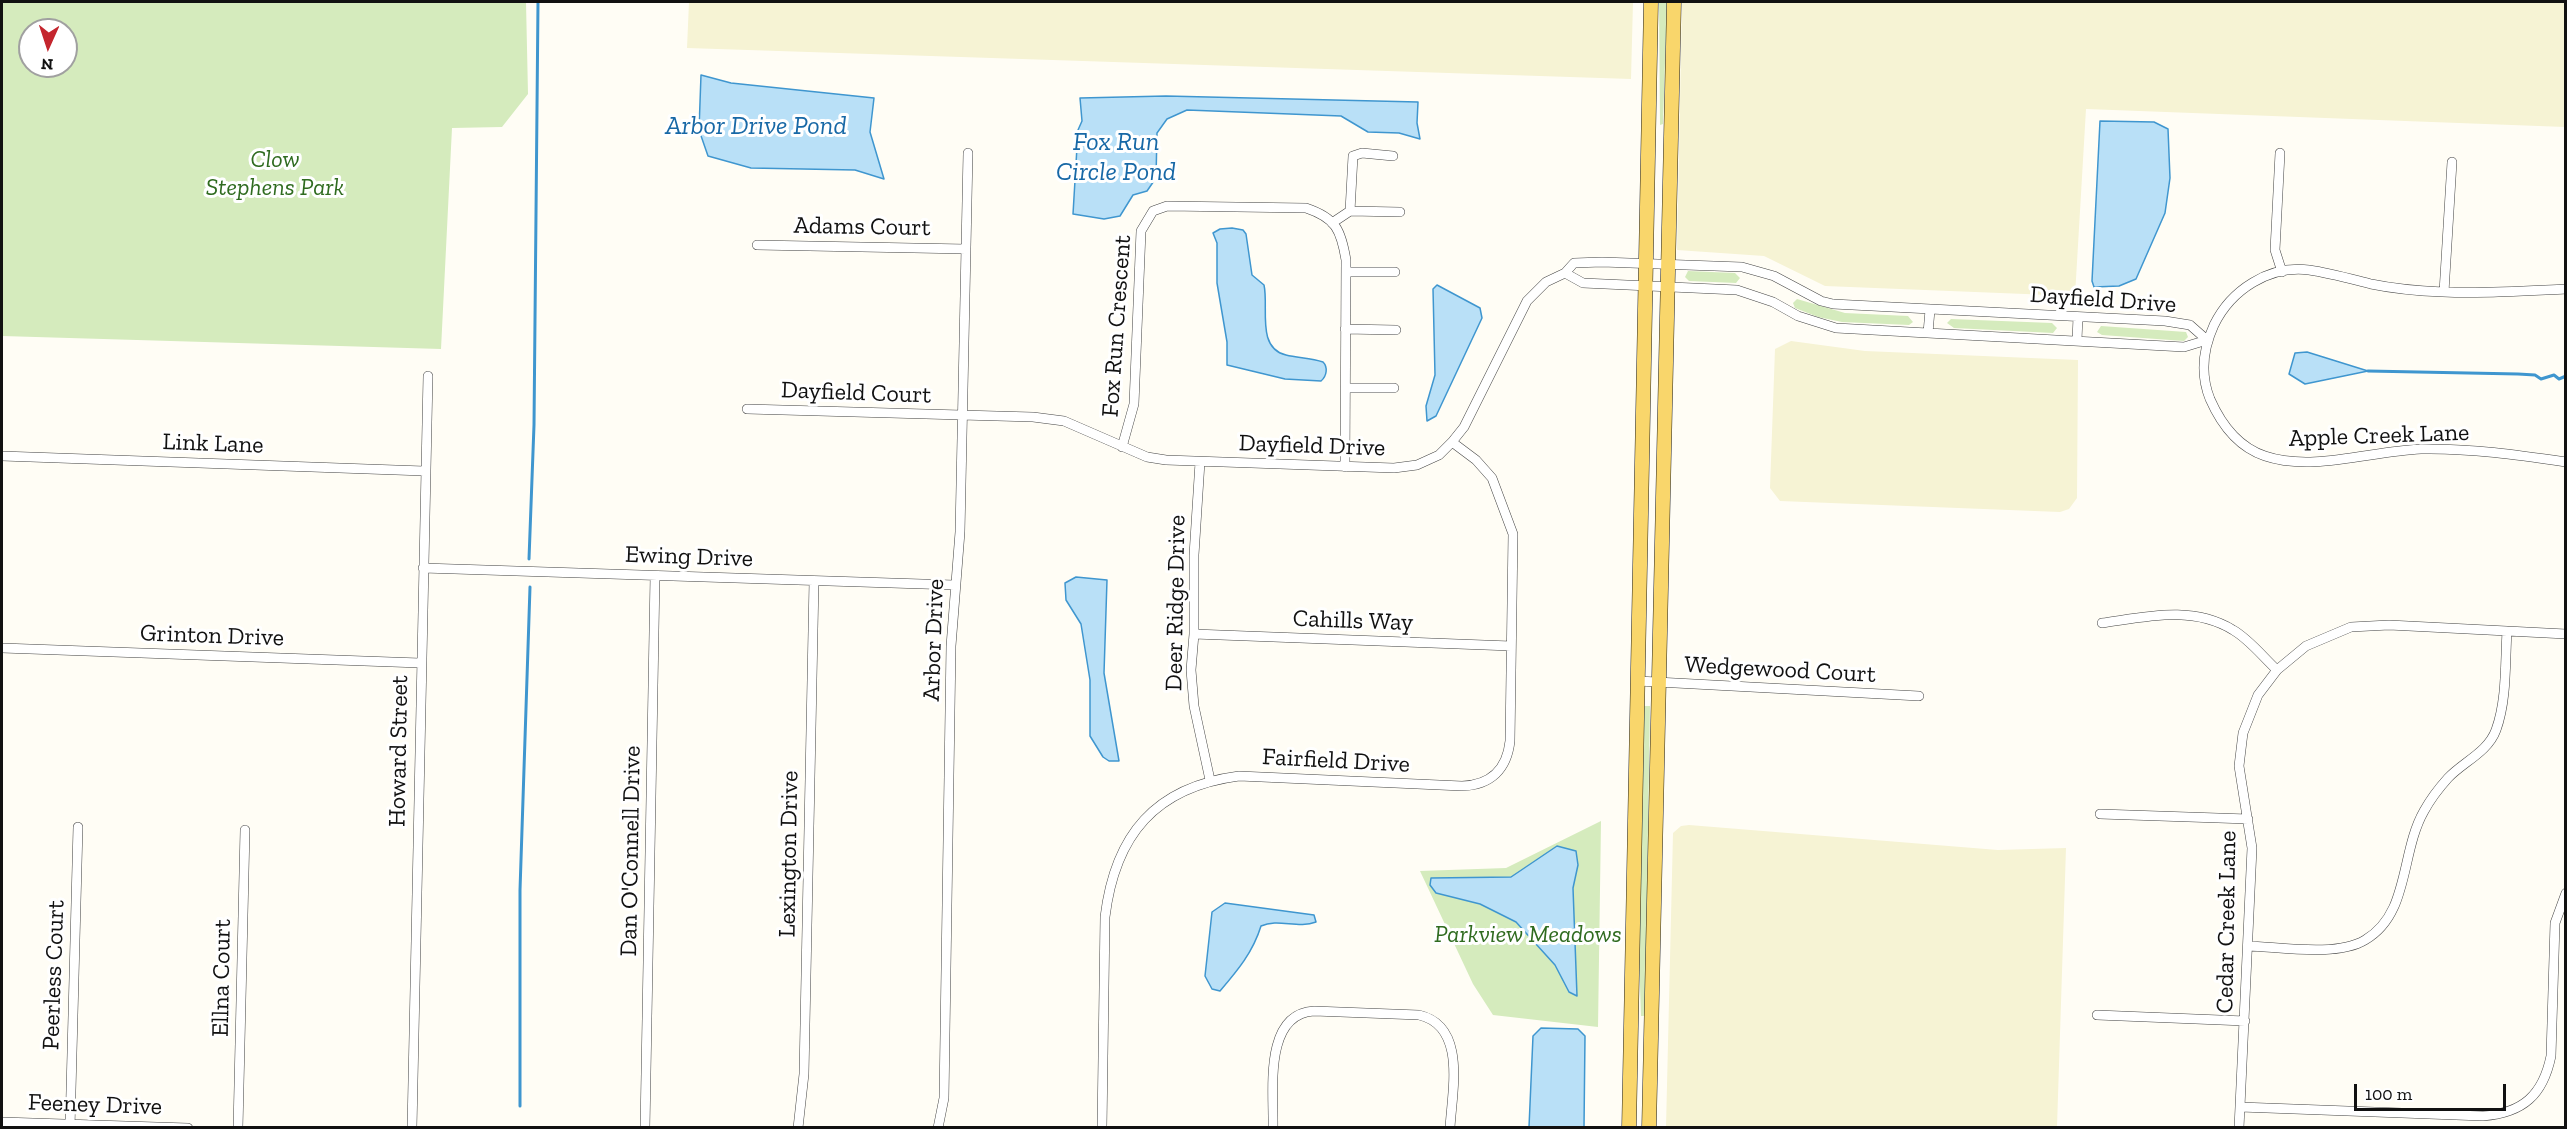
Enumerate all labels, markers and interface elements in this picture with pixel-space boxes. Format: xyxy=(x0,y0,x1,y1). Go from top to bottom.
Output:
north arrow xyxy=(18,18,78,78)
text: N xyxy=(41,55,54,74)
water label: Arbor Drive Pond xyxy=(665,111,847,143)
water label: Fox Run Circle Pond xyxy=(1056,127,1176,188)
park label: Clow Stephens Park xyxy=(206,146,344,202)
street label: Adams Court xyxy=(793,211,931,243)
street label: Fox Run Crescent xyxy=(1096,234,1138,418)
street label: Dayfield Drive xyxy=(2029,281,2177,319)
street label: Dayfield Court xyxy=(780,376,932,410)
street label: Apple Creek Lane xyxy=(2288,418,2470,454)
street label: Link Lane xyxy=(162,428,264,460)
street label: Dayfield Drive xyxy=(1238,429,1386,463)
street label: Deer Ridge Drive xyxy=(1160,515,1192,691)
street label: Ewing Drive xyxy=(625,540,753,574)
street label: Arbor Drive xyxy=(917,578,951,702)
street label: Cahills Way xyxy=(1292,605,1414,637)
street label: Grinton Drive xyxy=(140,619,284,653)
street label: Wedgewood Court xyxy=(1684,651,1876,689)
street label: Howard Street xyxy=(383,675,415,827)
street label: Fairfield Drive xyxy=(1261,743,1411,779)
street label: Dan O'Connell Drive xyxy=(615,745,647,957)
street label: Lexington Drive xyxy=(773,770,805,938)
street label: Cedar Creek Lane xyxy=(2211,830,2243,1014)
street label: Peerless Court xyxy=(37,899,71,1051)
street label: Ellna Court xyxy=(207,919,237,1037)
park label: Parkview Meadows xyxy=(1434,921,1622,949)
scale bar xyxy=(2357,1072,2508,1110)
text: 100 m xyxy=(2365,1083,2412,1105)
street label: Feeney Drive xyxy=(27,1088,163,1122)

